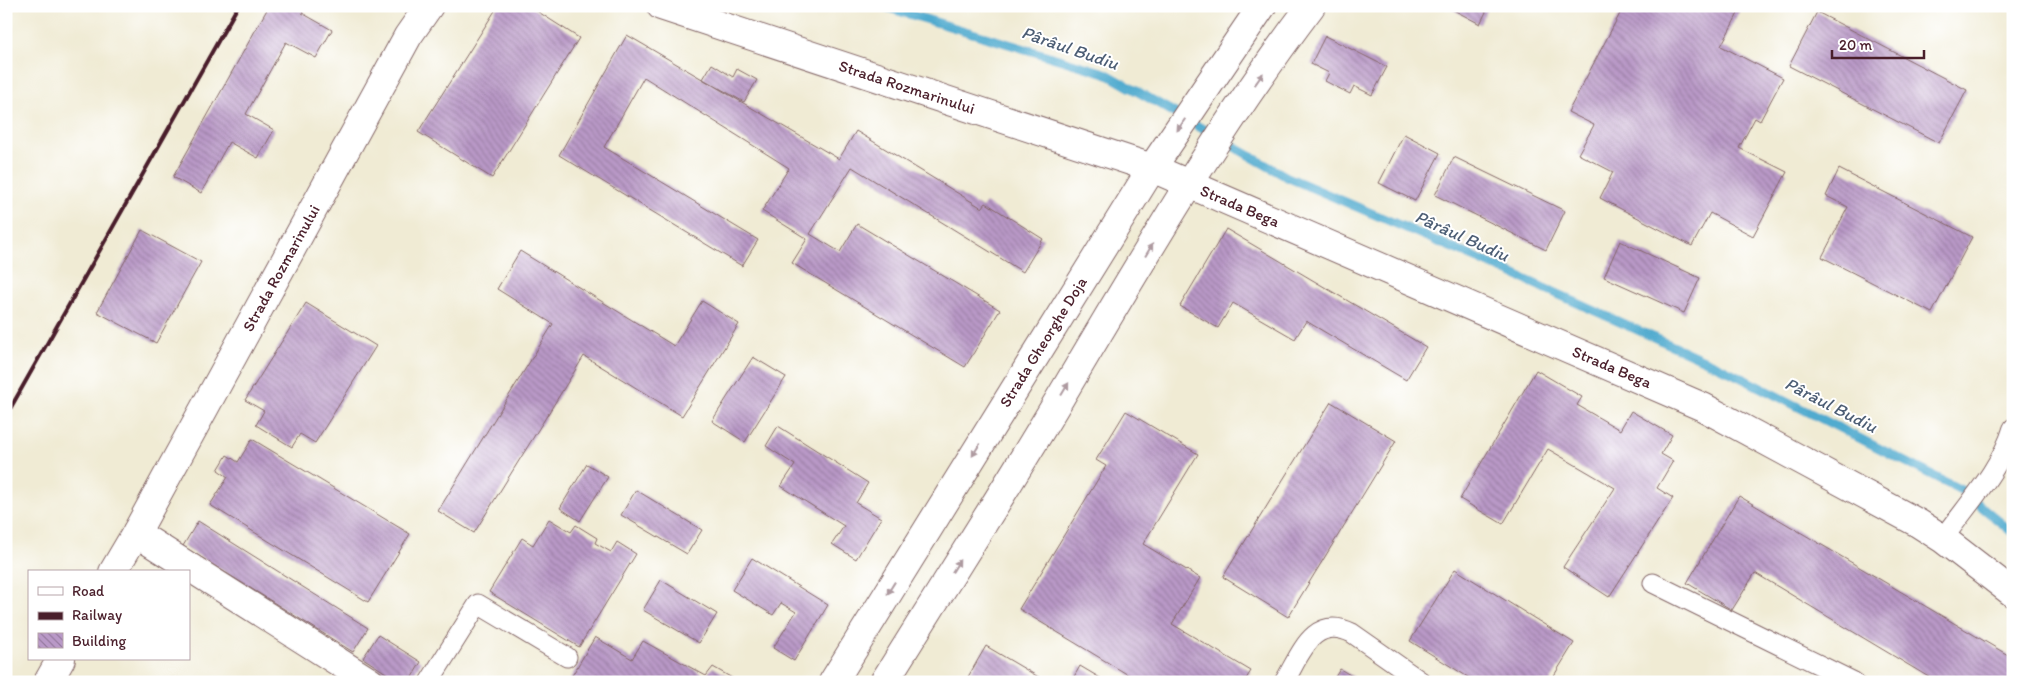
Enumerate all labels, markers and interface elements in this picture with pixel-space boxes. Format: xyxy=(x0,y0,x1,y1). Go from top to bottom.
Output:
water label: Pârâul Budiu xyxy=(1019,21,1122,75)
scale bar xyxy=(1832,28,1924,60)
text: 20 m xyxy=(1839,36,1873,54)
street label: Strada Rozmarinului xyxy=(837,56,977,118)
one-way arrow xyxy=(1254,72,1264,85)
one-way arrow xyxy=(1176,118,1186,132)
street label: Strada Bega xyxy=(1198,181,1283,231)
street label: Strada Rozmarinului xyxy=(238,201,324,335)
water label: Pârâul Budiu xyxy=(1412,206,1513,267)
one-way arrow xyxy=(1144,243,1153,256)
street label: Strada Gheorghe Doja xyxy=(995,273,1091,411)
street label: Strada Bega xyxy=(1570,342,1655,392)
water label: Pârâul Budiu xyxy=(1781,372,1882,438)
one-way arrow xyxy=(1061,383,1070,396)
one-way arrow xyxy=(971,443,981,457)
one-way arrow xyxy=(951,560,961,573)
legend xyxy=(28,570,190,660)
text: Road xyxy=(72,582,105,600)
one-way arrow xyxy=(886,582,895,595)
text: Railway xyxy=(72,606,122,624)
text: Building xyxy=(72,632,126,650)

